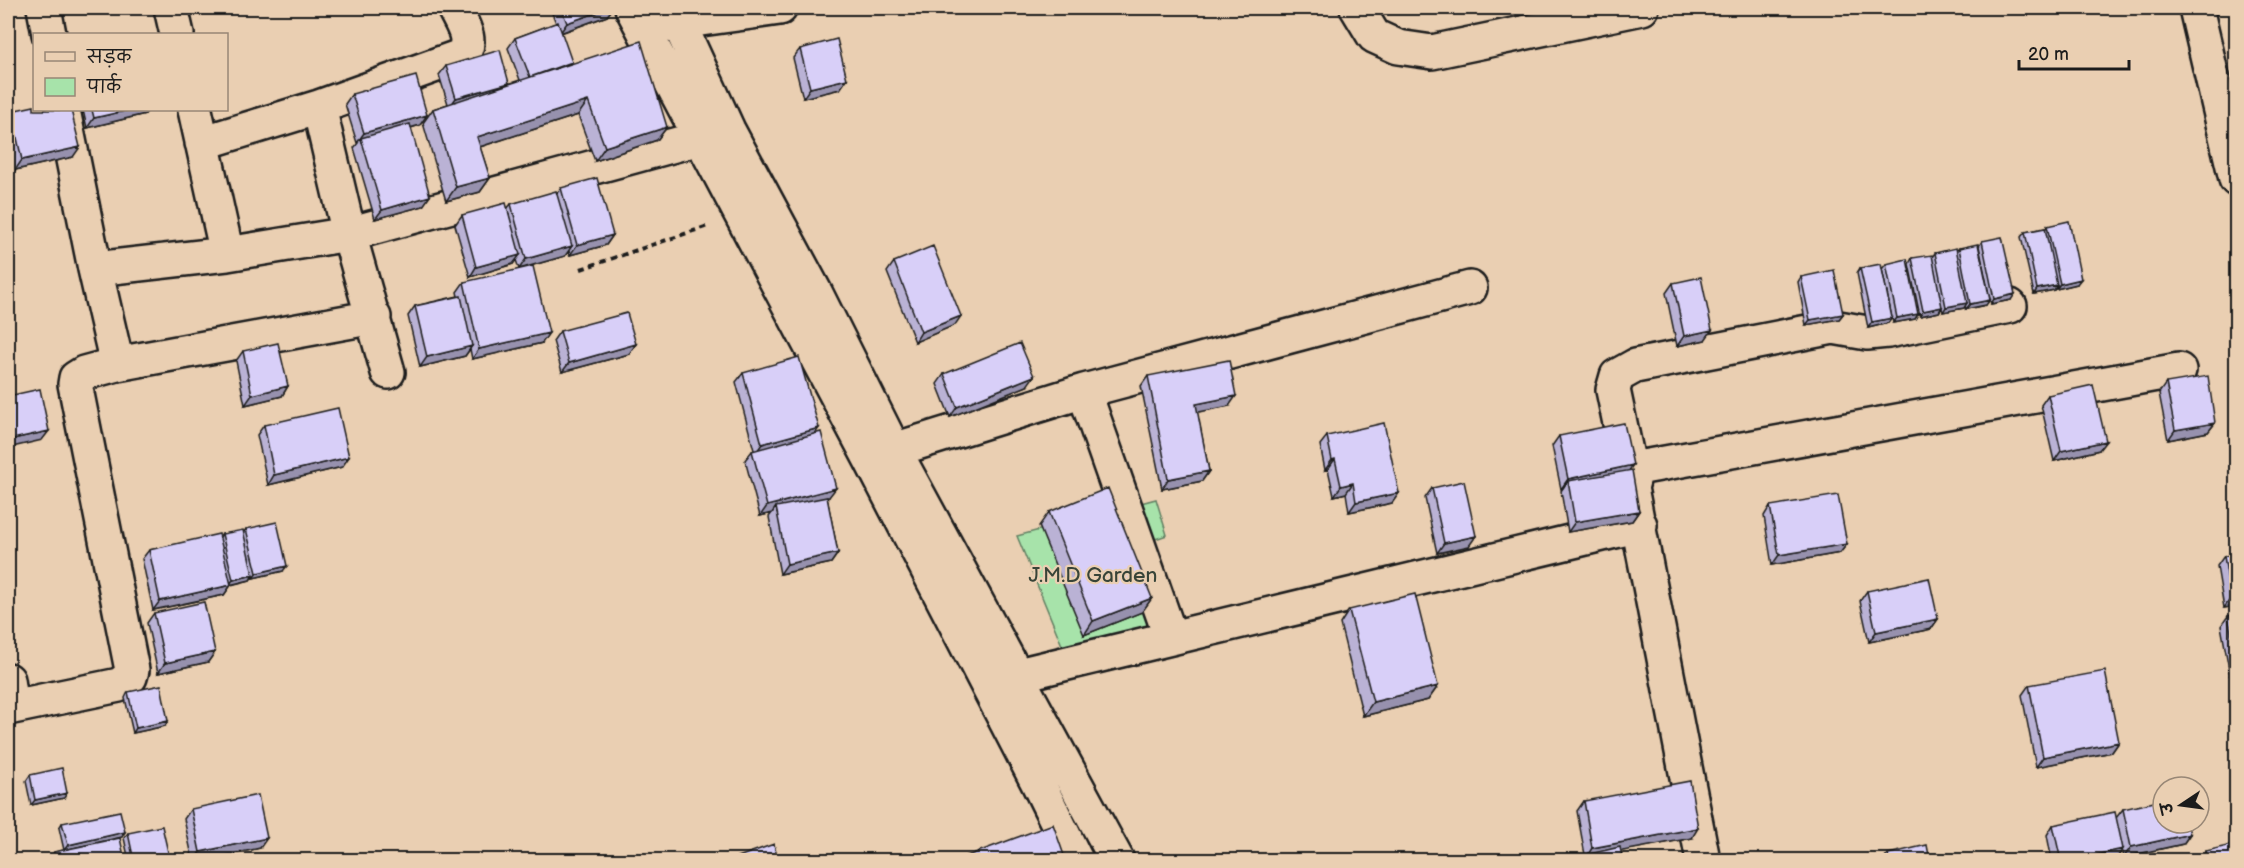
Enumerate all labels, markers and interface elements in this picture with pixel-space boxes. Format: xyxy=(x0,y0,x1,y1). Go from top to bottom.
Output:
legend xyxy=(33,33,228,111)
scale bar xyxy=(2019,33,2128,71)
text: 20 m xyxy=(2028,44,2069,65)
text: सड़क xyxy=(86,47,132,68)
text: पार्क xyxy=(86,73,122,98)
park label: J.M.D Garden xyxy=(1029,563,1157,588)
north arrow xyxy=(2151,775,2211,835)
text: उ xyxy=(2157,799,2179,817)

